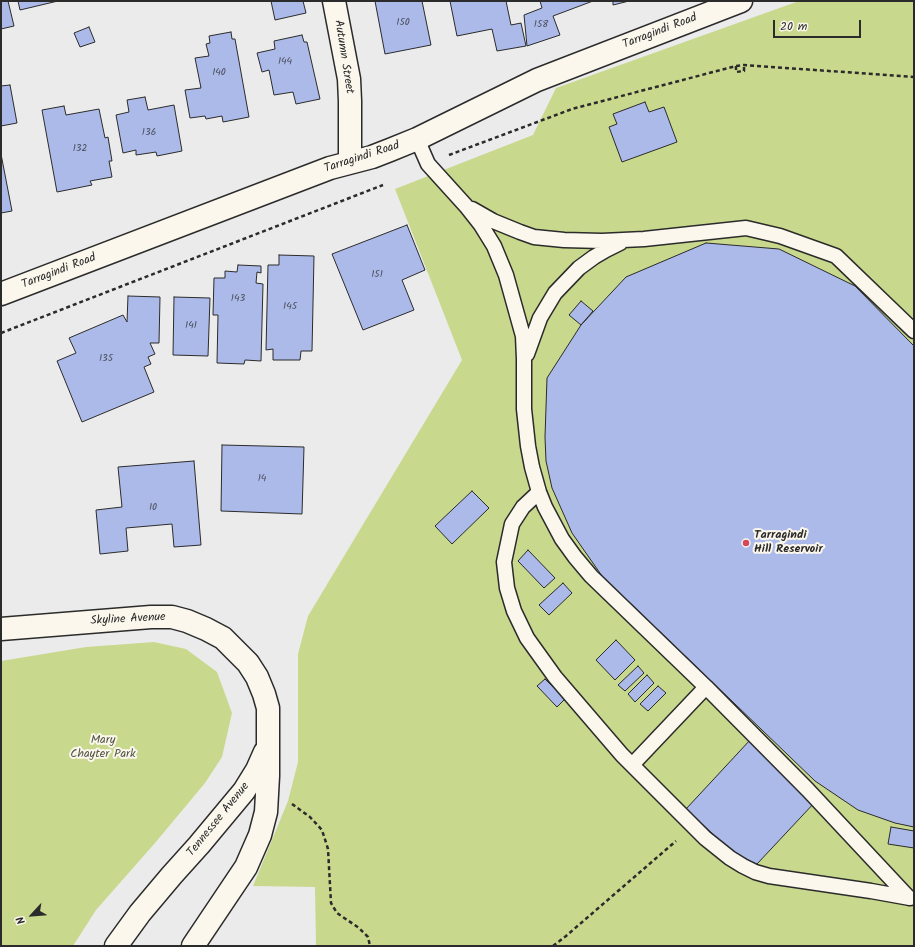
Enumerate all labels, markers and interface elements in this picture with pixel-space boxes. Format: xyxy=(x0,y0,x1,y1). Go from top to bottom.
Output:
street label: Tarragindi Road xyxy=(621,11,699,53)
scale bar xyxy=(775,12,863,38)
house number: 150 xyxy=(396,17,410,29)
text: 20 m xyxy=(780,17,807,36)
street label: Autumn Street xyxy=(330,19,356,95)
house number: 158 xyxy=(534,19,548,31)
house number: 144 xyxy=(278,56,292,68)
house number: 140 xyxy=(212,67,226,79)
house number: 136 xyxy=(142,127,156,139)
street label: Tarragindi Road xyxy=(323,139,401,177)
house number: 132 xyxy=(73,143,87,155)
street label: Tarragindi Road xyxy=(20,251,98,293)
house number: 151 xyxy=(371,269,383,281)
house number: 143 xyxy=(231,293,245,305)
house number: 145 xyxy=(283,301,297,313)
house number: 141 xyxy=(185,320,197,332)
house number: 135 xyxy=(99,353,113,365)
house number: 14 xyxy=(258,473,266,485)
house number: 10 xyxy=(149,502,157,514)
place label: Tarragindi Hill Reservoir xyxy=(754,529,823,557)
marker: Tarragindi Hill Reservoir xyxy=(741,538,751,548)
street label: Skyline Avenue xyxy=(90,611,166,629)
park label: Mary Chayter Park xyxy=(70,734,136,762)
street label: Tennessee Avenue xyxy=(185,780,253,860)
north arrow xyxy=(12,895,52,935)
text: N xyxy=(12,913,31,927)

